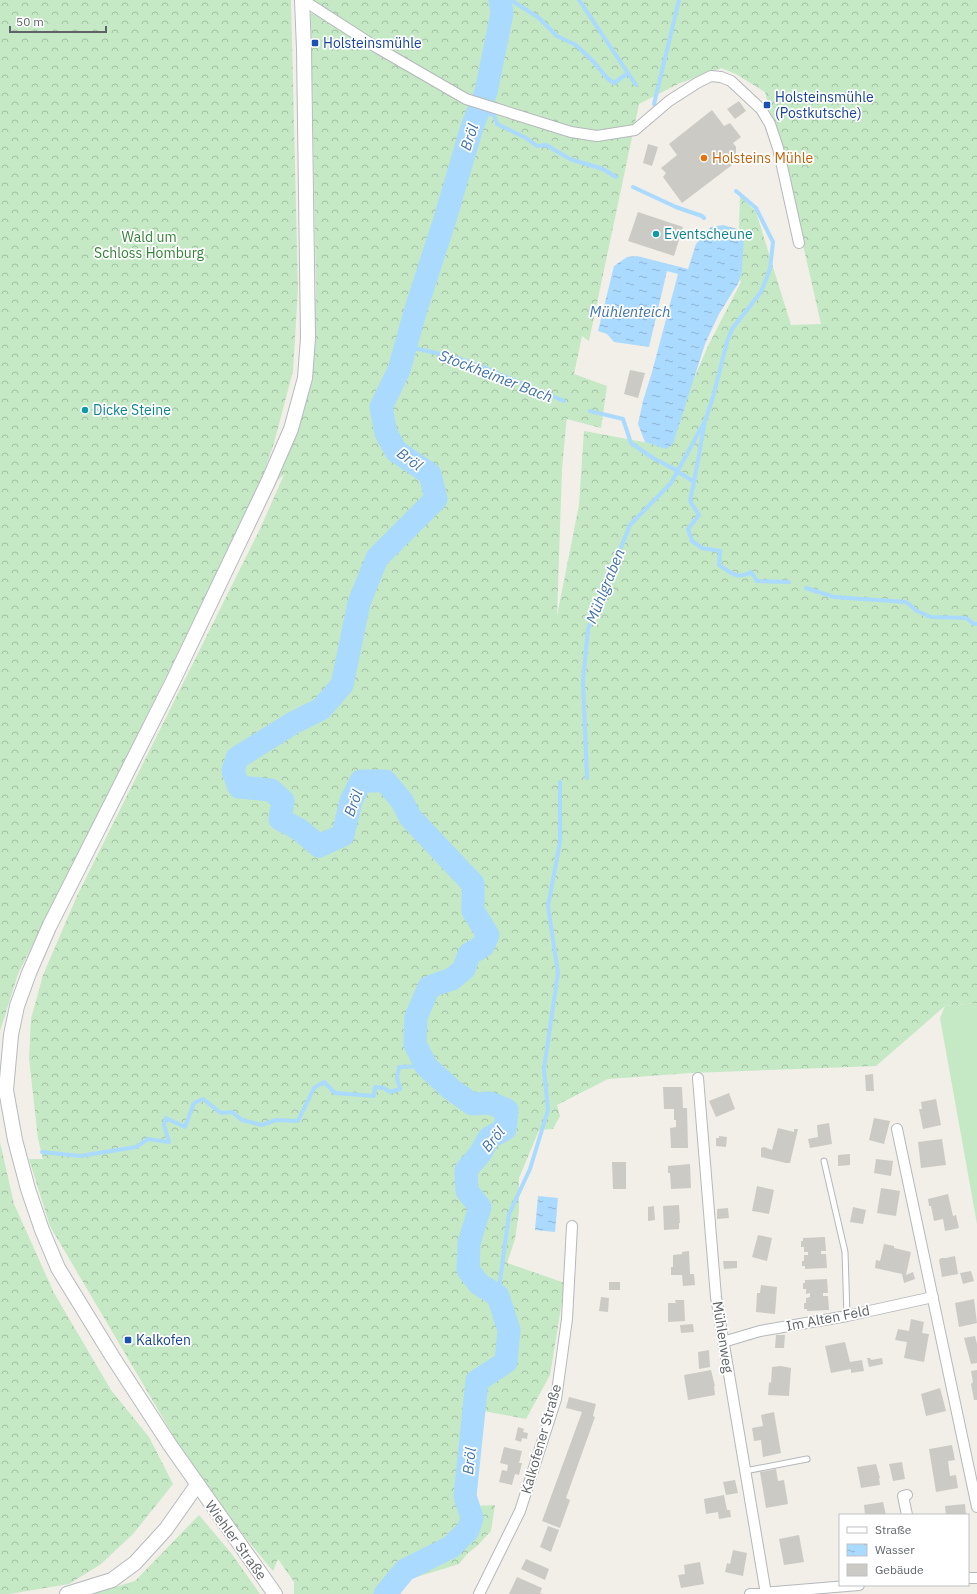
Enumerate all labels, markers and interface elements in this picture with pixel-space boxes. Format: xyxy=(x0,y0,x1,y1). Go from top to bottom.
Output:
scale bar xyxy=(10,8,106,34)
text: 50 m xyxy=(16,14,44,29)
place label: Holsteinsmühle xyxy=(323,34,422,52)
marker: Holsteinsmühle xyxy=(310,38,320,48)
place label: Holsteinsmühle (Postkutsche) xyxy=(775,88,874,122)
marker: Holsteinsmühle (Postkutsche) xyxy=(762,100,772,110)
water label: Bröl xyxy=(456,121,482,153)
place label: Holsteins Mühle xyxy=(712,149,813,167)
marker: Holsteins Mühle xyxy=(699,153,709,163)
place label: Eventscheune xyxy=(664,225,753,243)
park label: Wald um Schloss Homburg xyxy=(94,228,205,262)
marker: Eventscheune xyxy=(651,229,661,239)
water label: Mühlenteich xyxy=(590,302,670,321)
water label: Stockheimer Bach xyxy=(437,346,555,406)
place label: Dicke Steine xyxy=(93,401,171,419)
marker: Dicke Steine xyxy=(80,405,90,415)
water label: Bröl xyxy=(393,443,427,475)
water label: Mühlgraben xyxy=(581,546,629,626)
water label: Bröl xyxy=(339,787,367,819)
water label: Bröl xyxy=(477,1123,509,1155)
street label: Mühlenweg xyxy=(708,1300,738,1375)
street label: Im Alten Feld xyxy=(785,1301,871,1335)
place label: Kalkofen xyxy=(136,1331,191,1349)
marker: Kalkofen xyxy=(123,1335,133,1345)
street label: Kalkofener Straße xyxy=(517,1382,565,1496)
water label: Bröl xyxy=(458,1447,480,1475)
street label: Wiehler Straße xyxy=(201,1497,271,1583)
legend xyxy=(839,1514,969,1586)
text: Straße xyxy=(875,1522,912,1537)
text: Wasser xyxy=(875,1542,915,1557)
text: Gebäude xyxy=(875,1562,924,1577)

